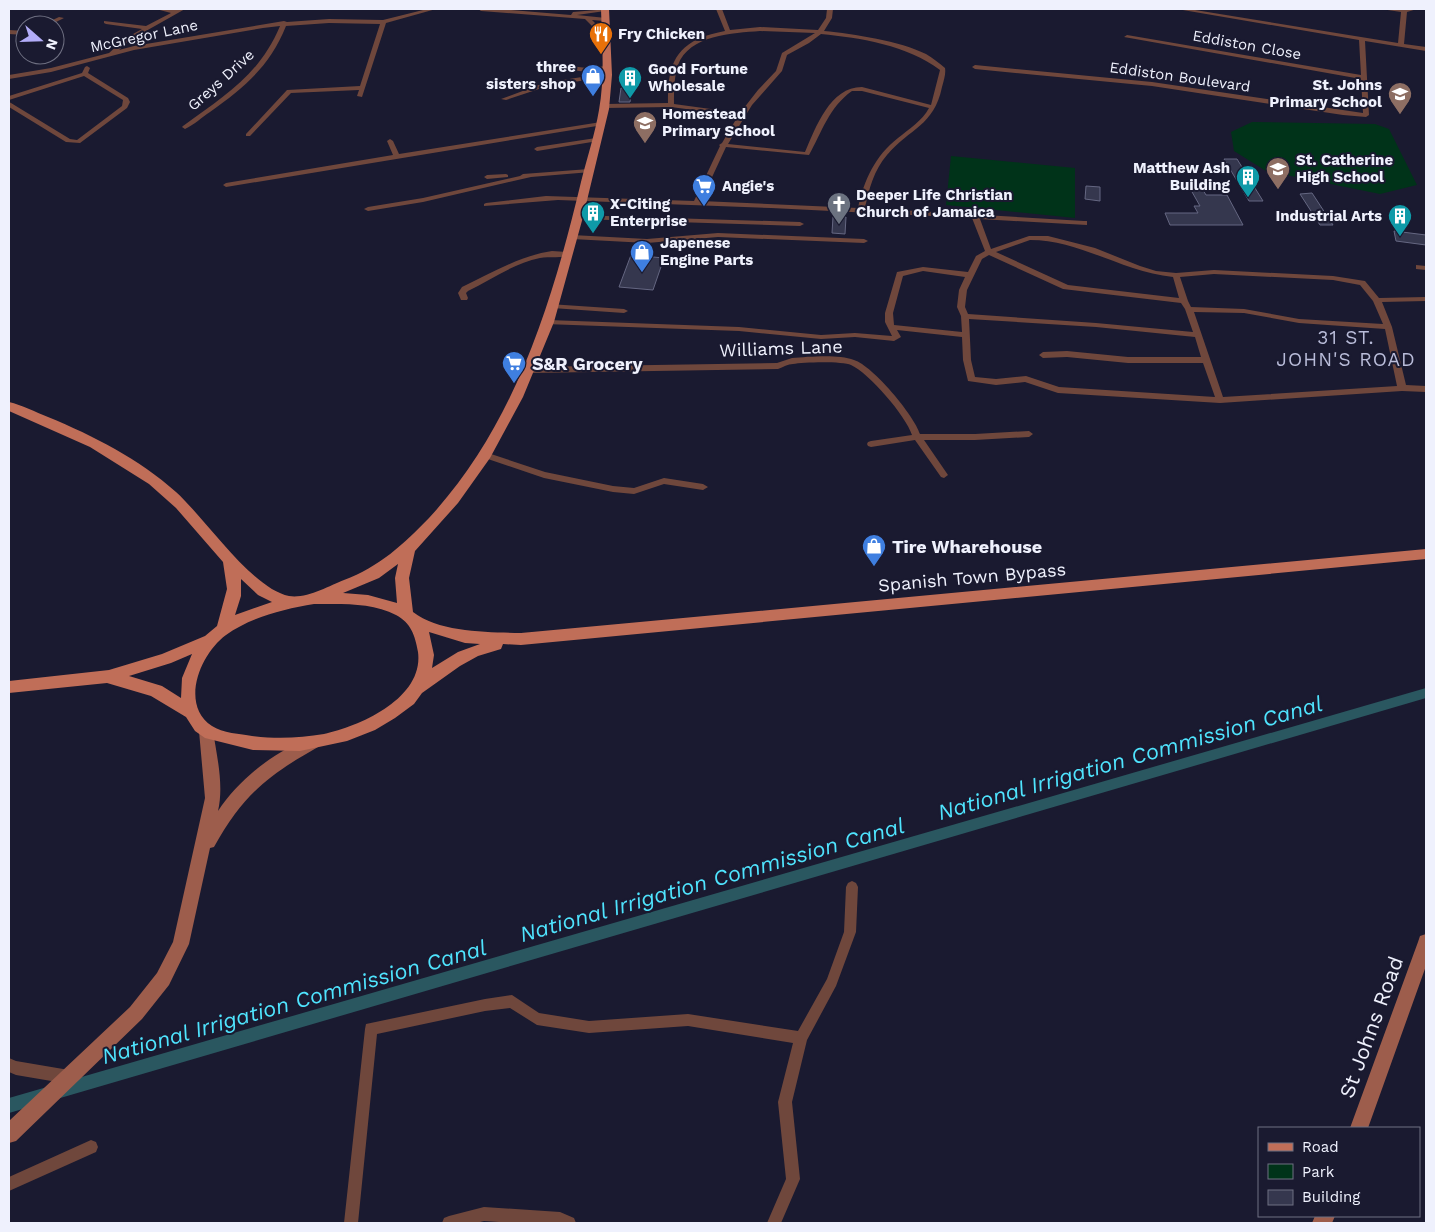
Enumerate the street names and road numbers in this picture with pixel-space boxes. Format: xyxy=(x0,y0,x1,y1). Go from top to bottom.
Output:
street label: McGregor Lane xyxy=(88,16,200,56)
street label: Eddiston Close xyxy=(1191,27,1303,63)
street label: Greys Drive xyxy=(184,46,258,114)
street label: Eddiston Boulevard xyxy=(1108,58,1252,96)
street label: Williams Lane xyxy=(719,335,843,361)
street label: Spanish Town Bypass xyxy=(877,558,1067,596)
street label: St Johns Road xyxy=(1334,953,1408,1101)

